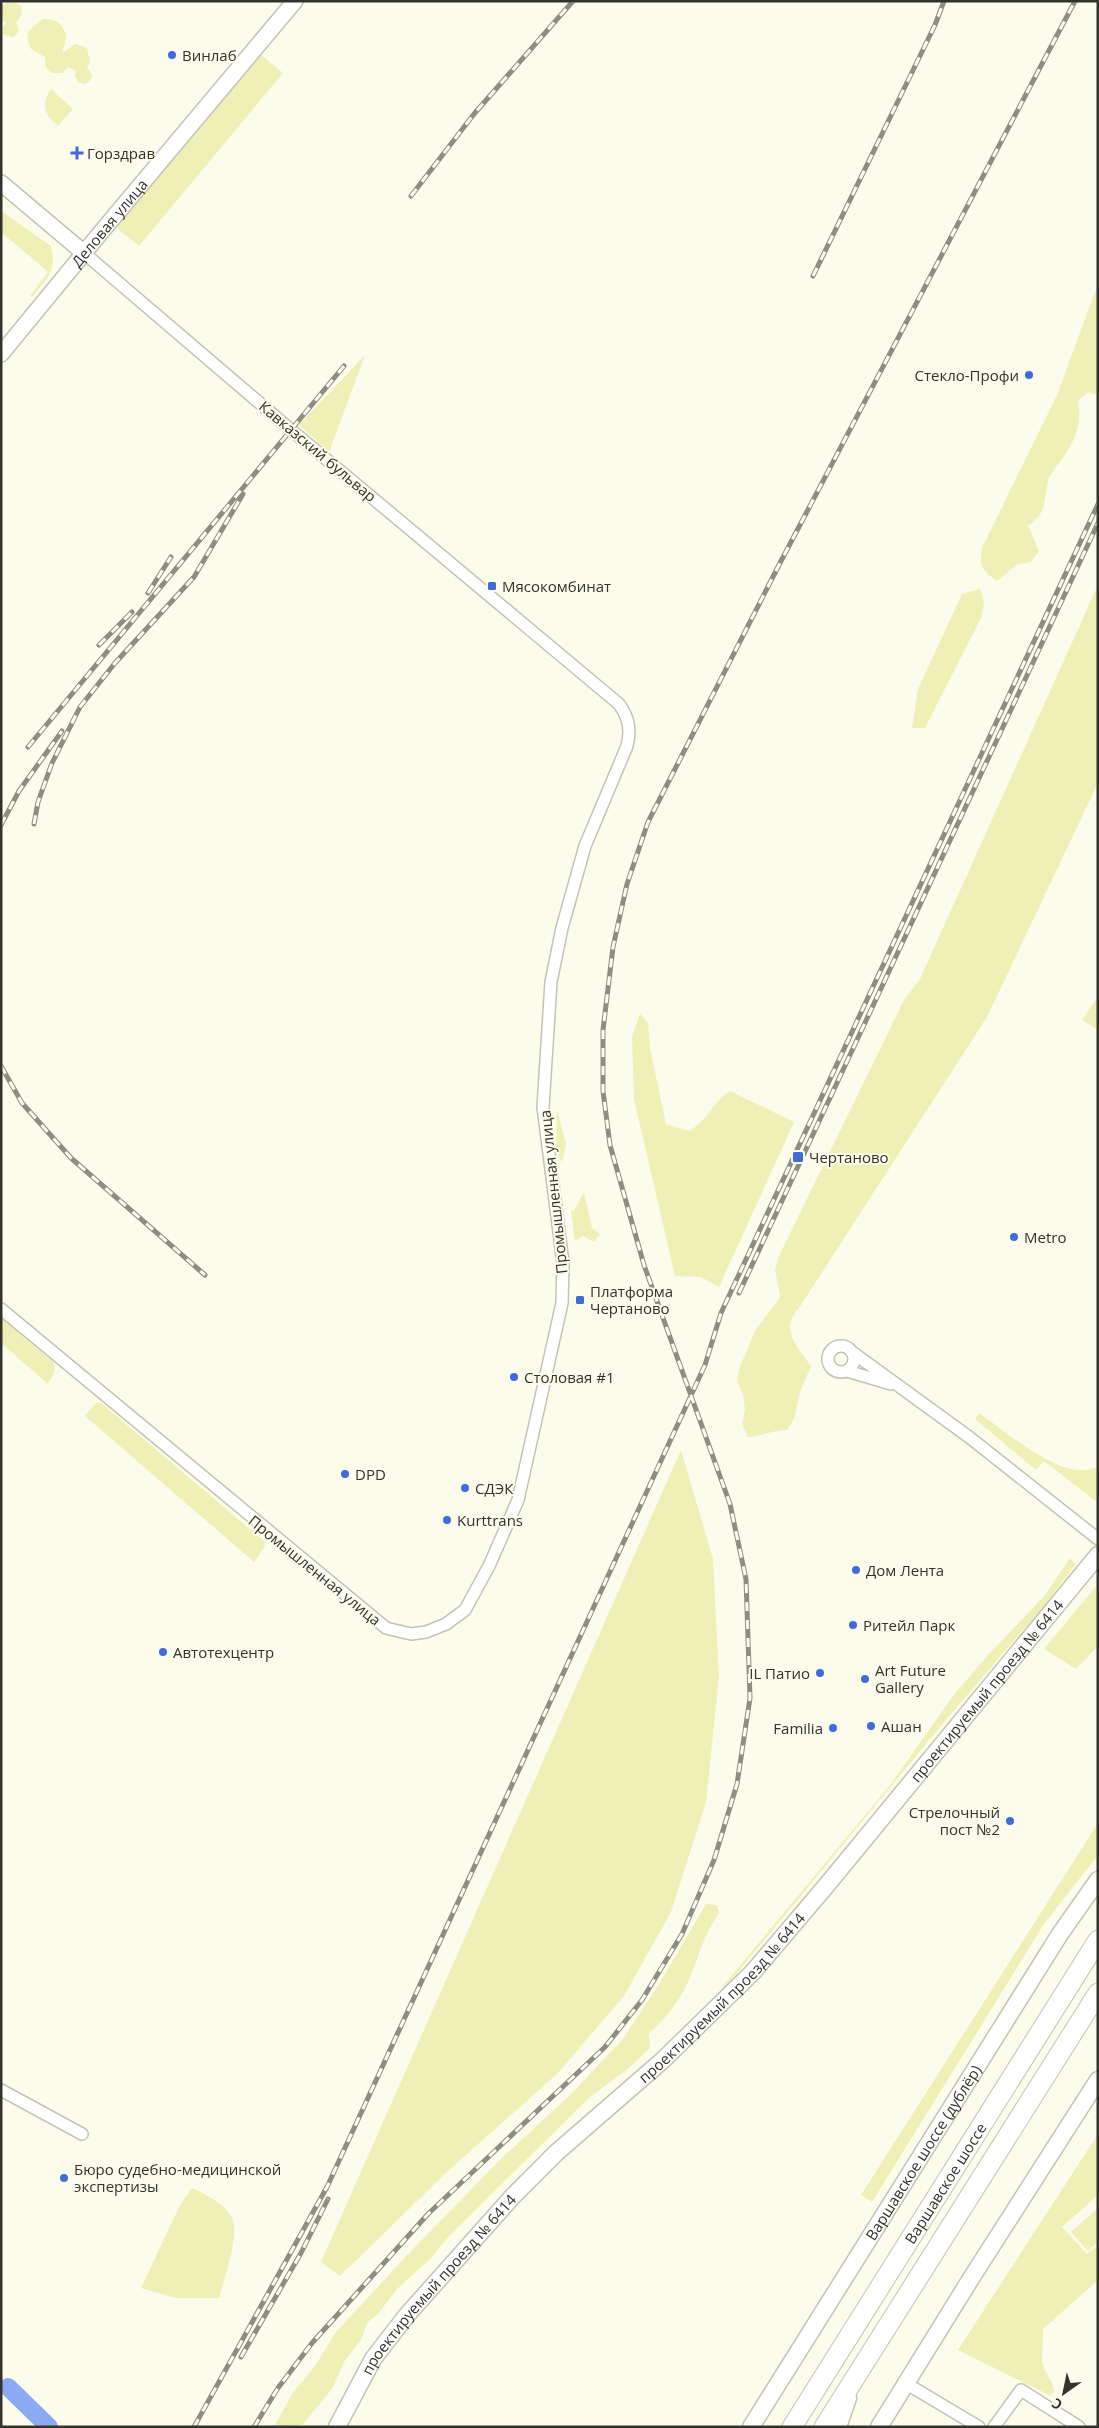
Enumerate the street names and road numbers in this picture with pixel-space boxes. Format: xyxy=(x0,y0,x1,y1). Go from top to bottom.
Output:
street label: Деловая улица xyxy=(67,175,152,271)
street label: Кавказский бульвар xyxy=(255,396,381,506)
street label: Промышленная улица xyxy=(534,1109,572,1275)
street label: Промышленная улица xyxy=(245,1510,385,1630)
street label: проектируемый проезд № 6414 xyxy=(906,1595,1068,1786)
street label: проектируемый проезд № 6414 xyxy=(634,1908,809,2087)
street label: Варшавское шоссе (дублёр) xyxy=(863,2062,985,2244)
street label: Варшавское шоссе xyxy=(901,2119,989,2247)
street label: проектируемый проезд № 6414 xyxy=(357,2189,520,2378)

